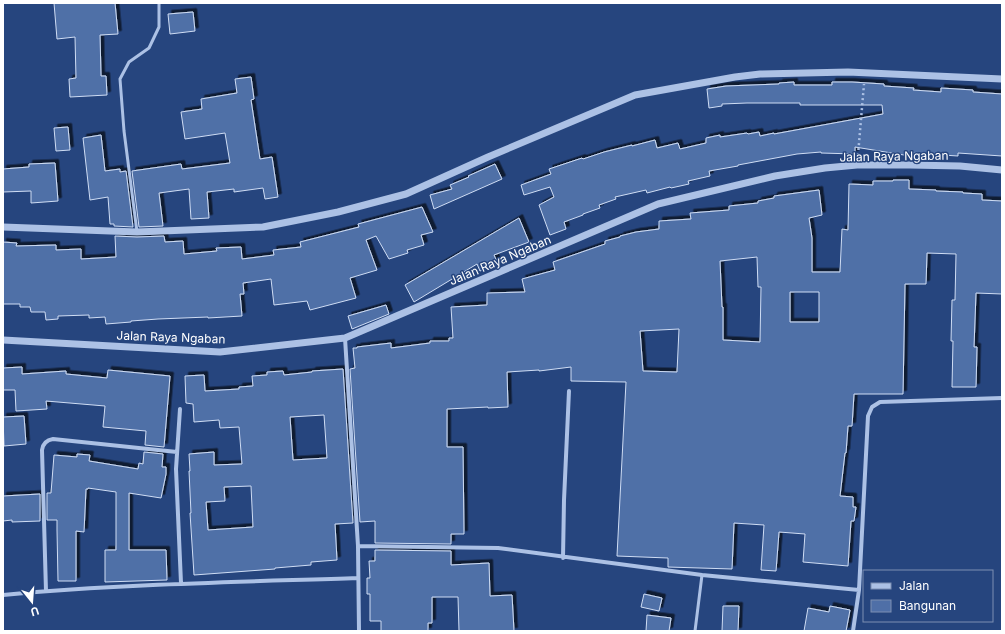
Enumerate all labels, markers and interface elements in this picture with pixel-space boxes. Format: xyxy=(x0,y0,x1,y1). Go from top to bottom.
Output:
street label: Jalan Raya Ngaban xyxy=(839,148,949,164)
street label: Jalan Raya Ngaban xyxy=(447,232,553,288)
street label: Jalan Raya Ngaban xyxy=(116,328,226,346)
legend xyxy=(863,570,993,622)
text: Jalan xyxy=(899,578,929,593)
north arrow xyxy=(12,582,52,622)
text: Bangunan xyxy=(899,598,956,613)
text: U xyxy=(29,604,41,619)

